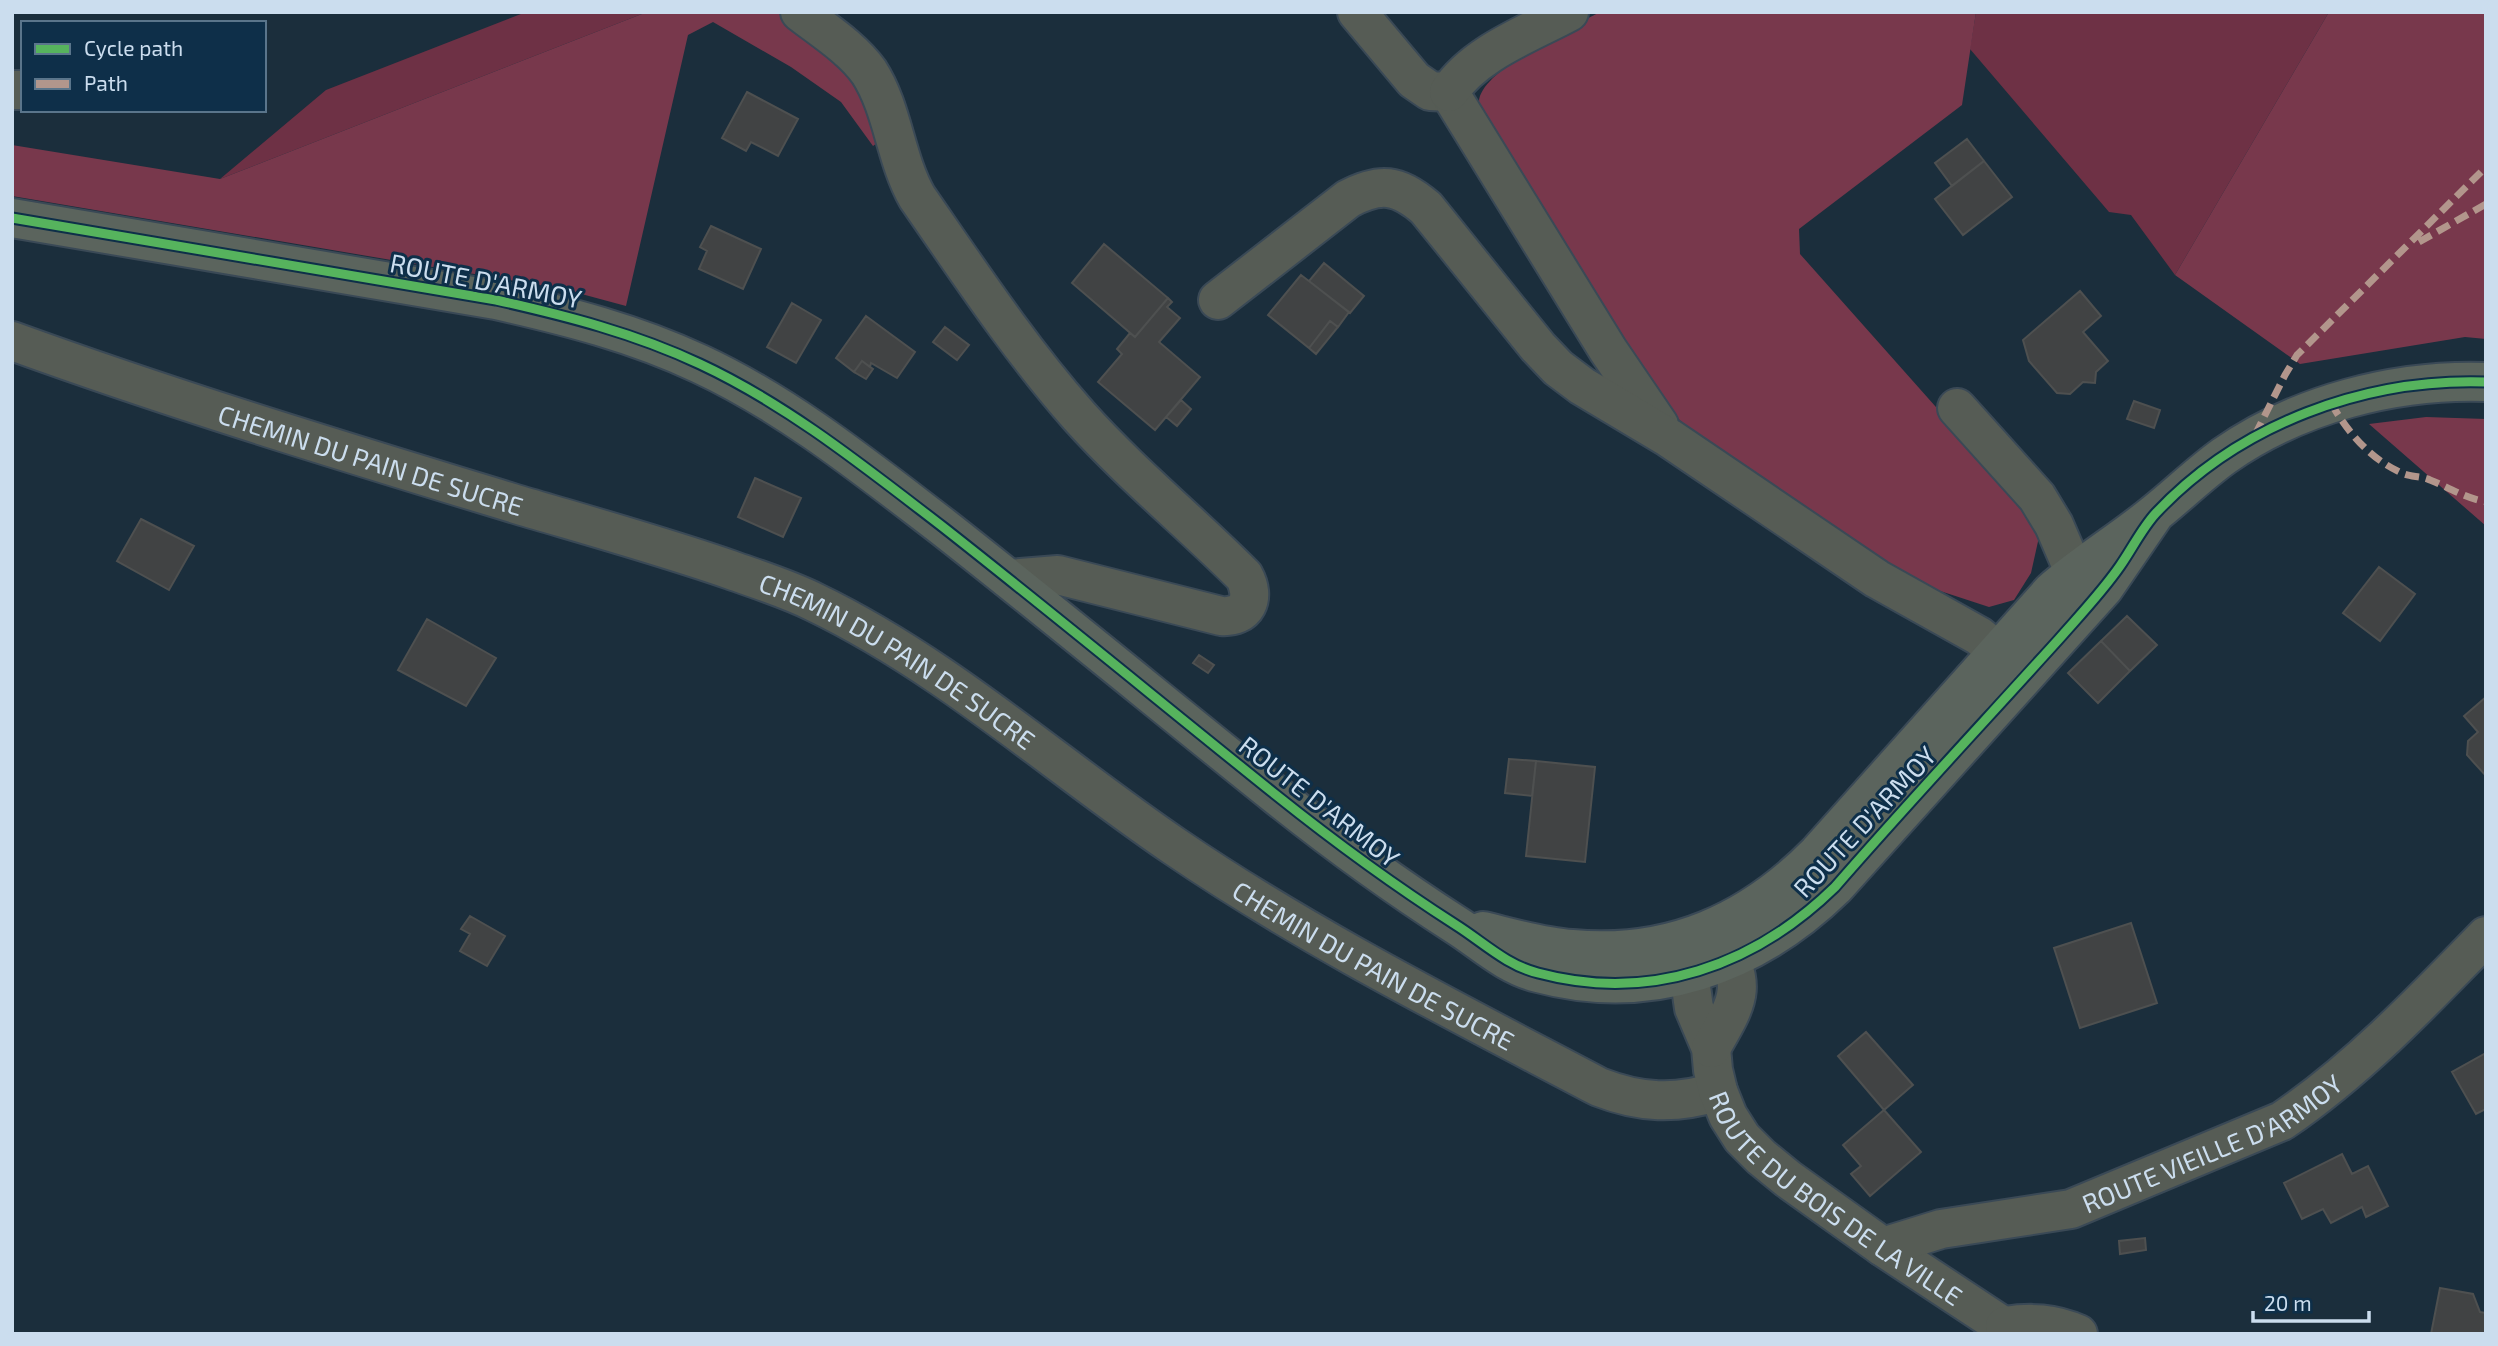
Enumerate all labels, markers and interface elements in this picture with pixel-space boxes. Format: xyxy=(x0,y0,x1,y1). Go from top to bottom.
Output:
legend xyxy=(21,21,266,112)
text: Cycle path xyxy=(84,35,183,60)
text: Path xyxy=(84,70,128,95)
street label: ROUTE D'ARMOY xyxy=(387,246,585,314)
street label: CHEMIN DU PAIN DE SUCRE xyxy=(215,397,527,521)
street label: CHEMIN DU PAIN DE SUCRE xyxy=(756,566,1042,755)
street label: ROUTE D'ARMOY xyxy=(1234,729,1406,873)
street label: ROUTE D'ARMOY xyxy=(1786,739,1942,903)
street label: CHEMIN DU PAIN DE SUCRE xyxy=(1228,873,1520,1056)
street label: ROUTE VIEILLE D'ARMOY xyxy=(2077,1067,2348,1218)
street label: ROUTE DU BOIS DE LA VILLE xyxy=(1704,1086,1969,1311)
scale bar xyxy=(2253,1280,2368,1324)
text: 20 m xyxy=(2264,1290,2312,1315)

